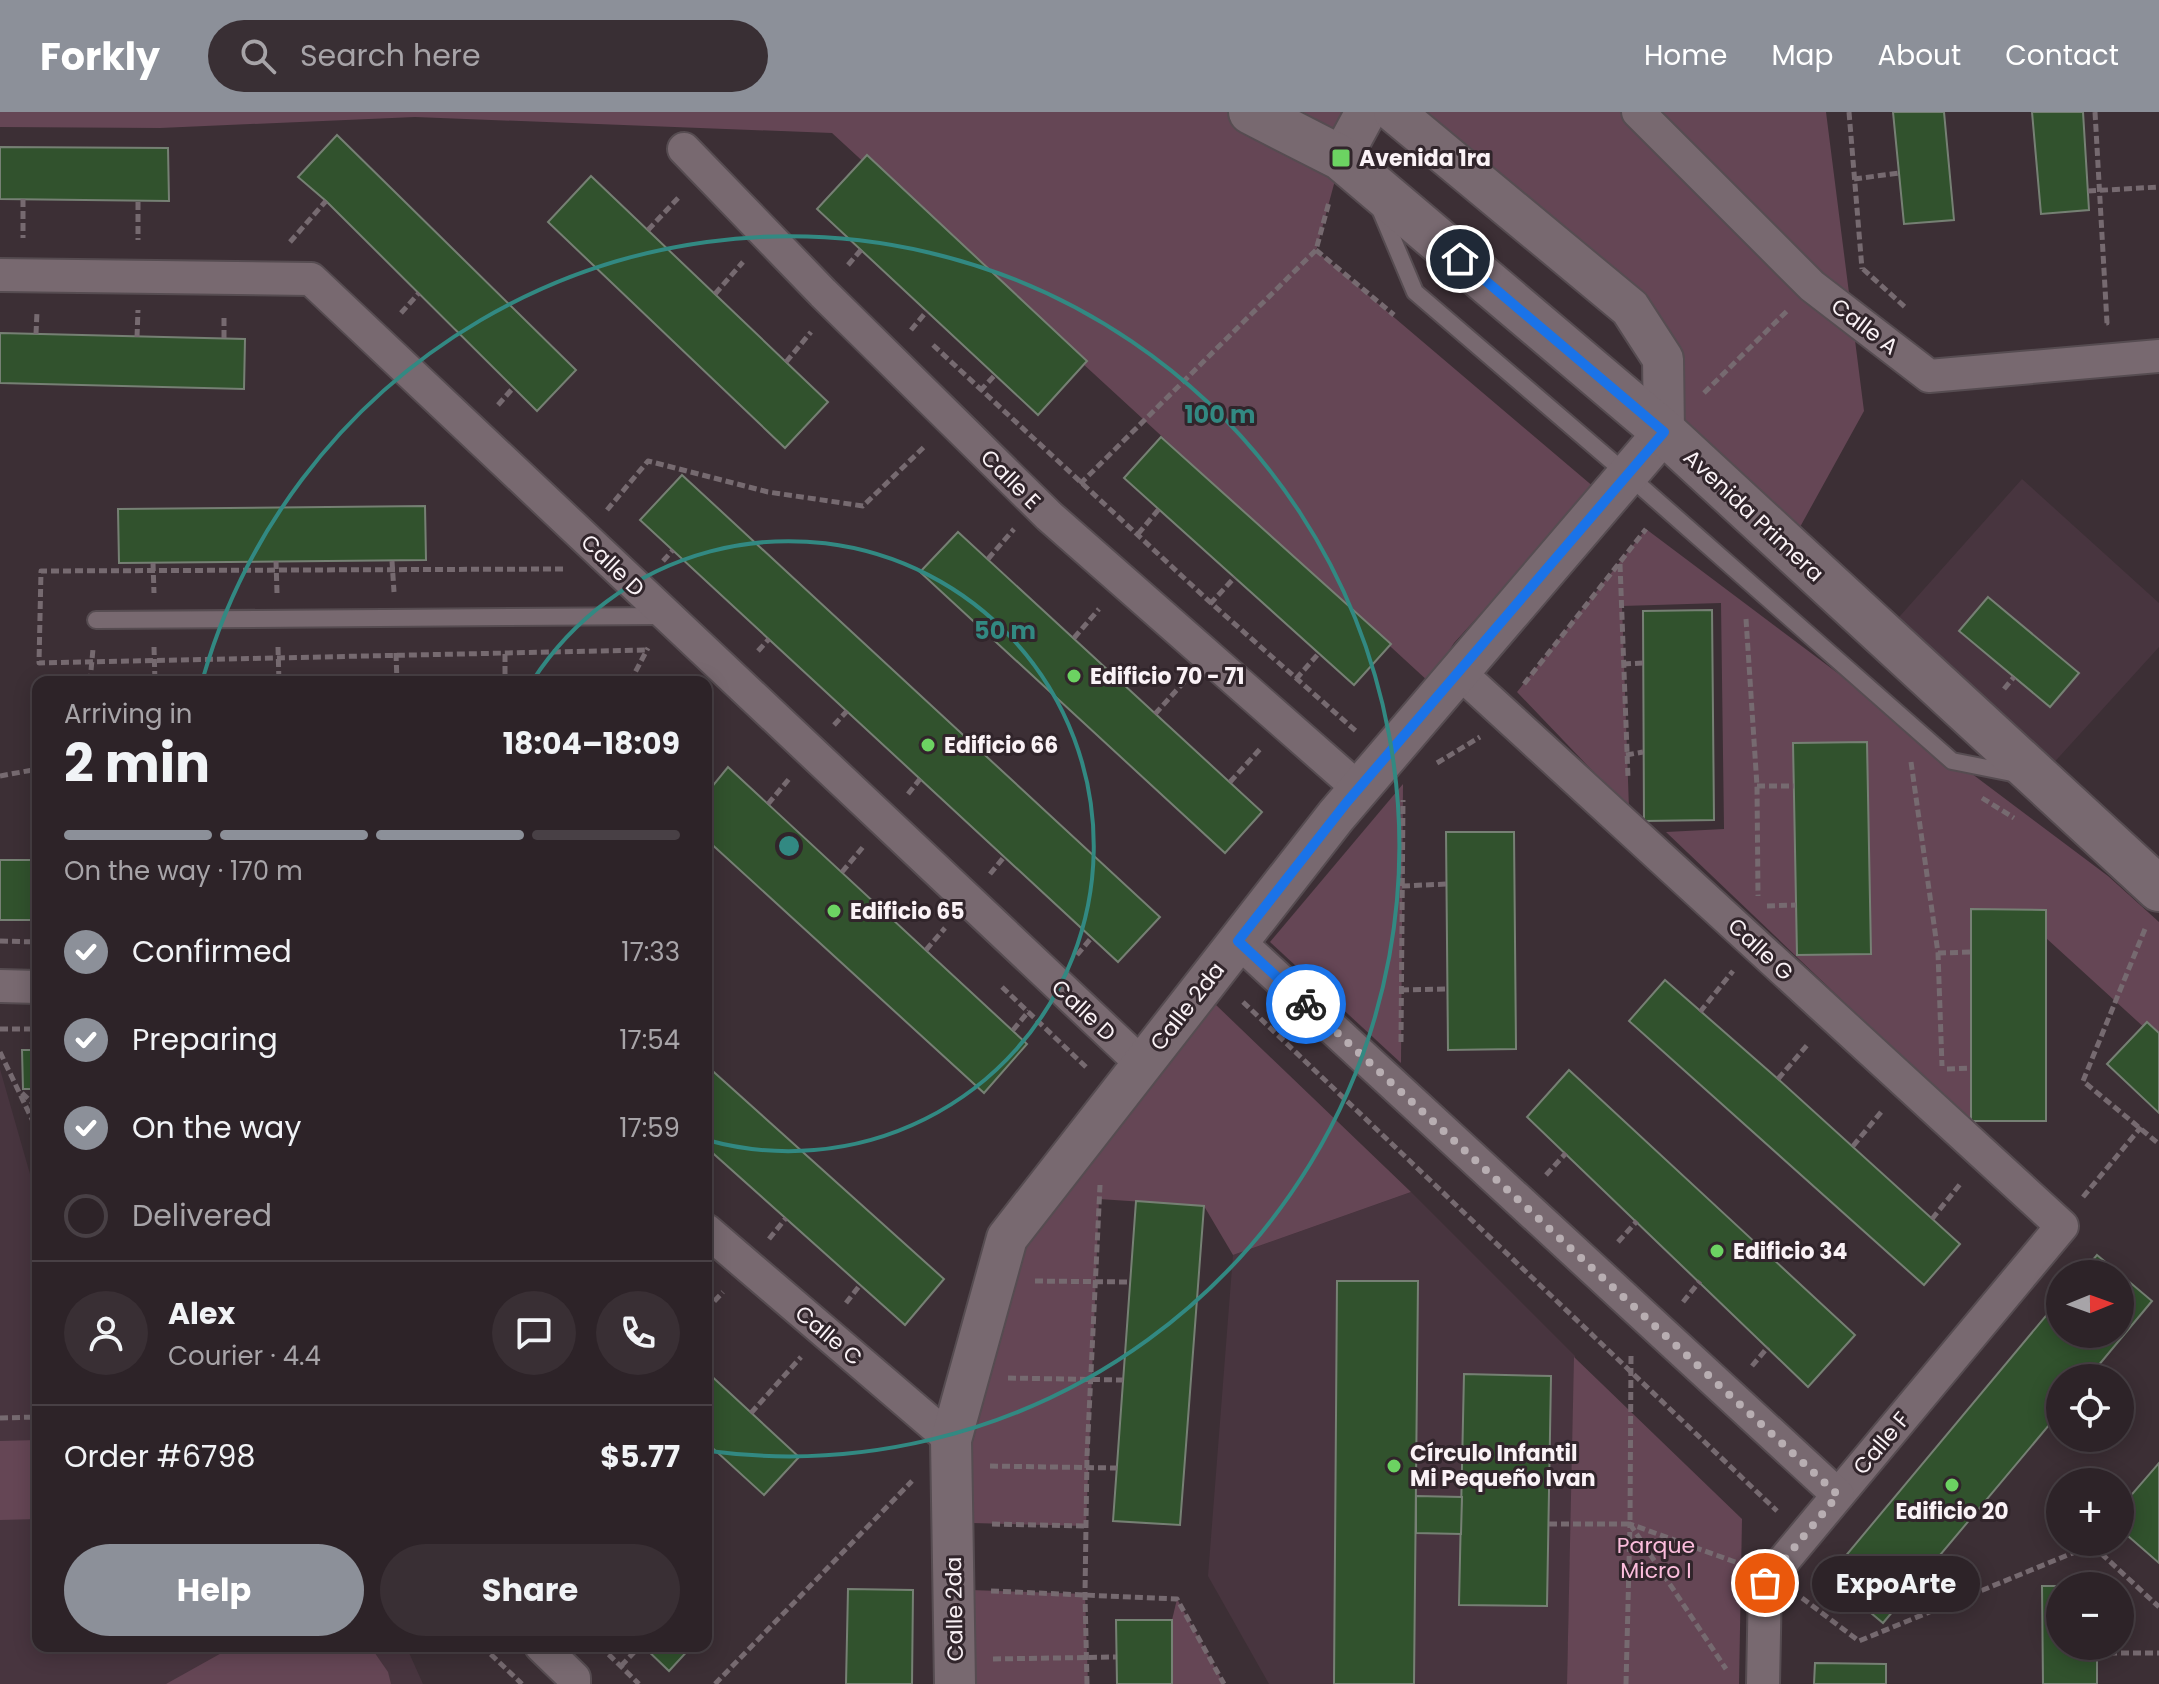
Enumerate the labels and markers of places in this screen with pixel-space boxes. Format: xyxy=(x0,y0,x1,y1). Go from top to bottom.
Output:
place label: Avenida 1ra xyxy=(1359,143,1491,174)
marker: Avenida 1ra xyxy=(1330,147,1352,169)
pin xyxy=(1426,225,1494,293)
place label: Edificio 70 - 71 xyxy=(1090,661,1244,692)
marker: Edificio 70 - 71 xyxy=(1065,667,1083,685)
place label: Edificio 66 xyxy=(944,730,1058,761)
marker: Edificio 66 xyxy=(919,736,937,754)
centre of rings xyxy=(775,832,803,860)
place label: Edificio 65 xyxy=(850,896,965,927)
marker: Edificio 65 xyxy=(825,902,843,920)
place label: Edificio 34 xyxy=(1733,1236,1848,1267)
marker: Edificio 34 xyxy=(1708,1242,1726,1260)
place label: Círculo Infantil Mi Pequeño Ivan xyxy=(1410,1438,1595,1494)
marker: Círculo Infantil Mi Pequeño Ivan xyxy=(1385,1457,1403,1475)
marker: Edificio 20 xyxy=(1943,1476,1961,1494)
place label: Edificio 20 xyxy=(1895,1496,2009,1527)
pin xyxy=(1731,1549,1799,1617)
callout: ExpoArte xyxy=(1813,1555,1981,1611)

